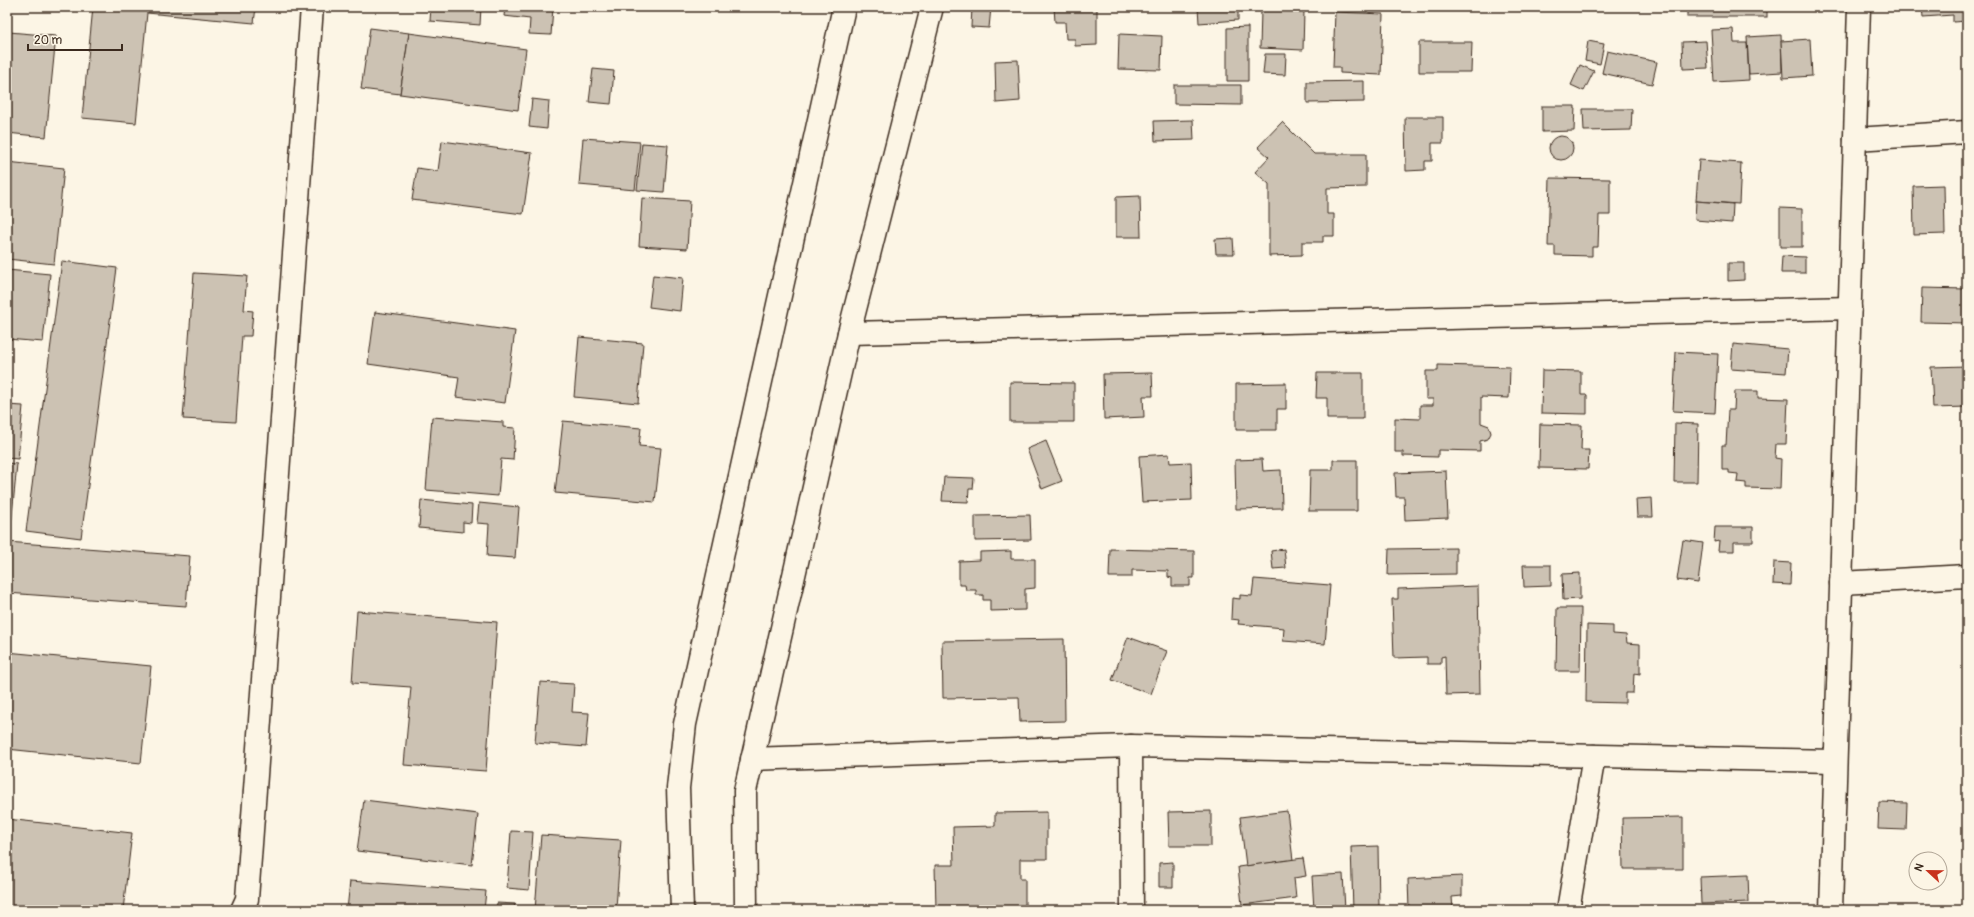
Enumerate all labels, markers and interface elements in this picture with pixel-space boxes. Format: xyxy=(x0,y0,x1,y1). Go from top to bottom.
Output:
scale bar xyxy=(28,26,122,52)
text: 20 m xyxy=(34,33,63,48)
north arrow xyxy=(1908,851,1948,891)
text: N xyxy=(1912,861,1927,873)

